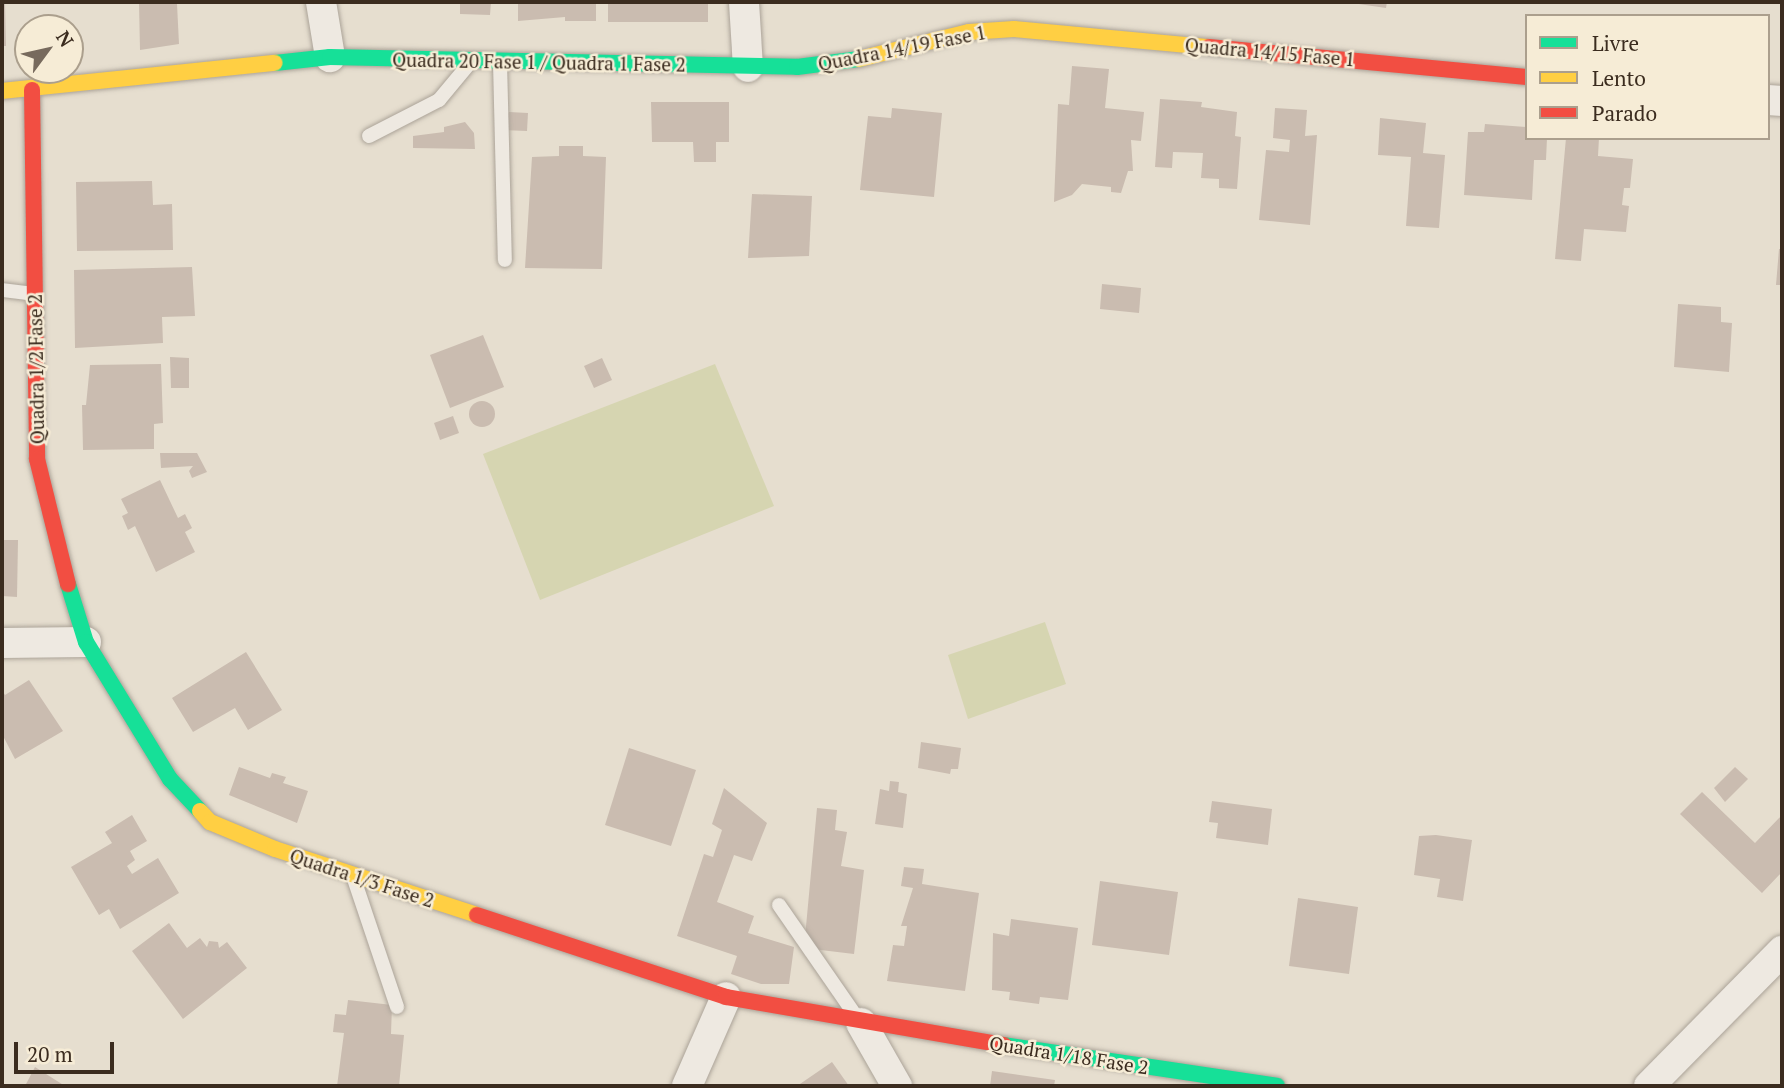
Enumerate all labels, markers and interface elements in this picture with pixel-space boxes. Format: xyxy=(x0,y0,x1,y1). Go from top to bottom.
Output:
north arrow xyxy=(14,14,84,84)
legend xyxy=(1525,14,1770,140)
street label: Quadra 14/19 Fase 1 xyxy=(816,21,988,75)
text: N xyxy=(51,26,80,51)
text: Livre xyxy=(1592,29,1639,57)
street label: Quadra 14/15 Fase 1 xyxy=(1184,33,1356,71)
street label: Quadra 20 Fase 1 / Quadra 1 Fase 2 xyxy=(392,48,686,76)
text: Lento xyxy=(1592,64,1646,92)
text: Parado xyxy=(1592,99,1657,127)
street label: Quadra 1/2 Fase 2 xyxy=(23,294,49,444)
street label: Quadra 1/3 Fase 2 xyxy=(287,844,437,912)
scale bar xyxy=(18,1028,117,1072)
street label: Quadra 1/18 Fase 2 xyxy=(988,1031,1150,1079)
text: 20 m xyxy=(27,1040,73,1068)

